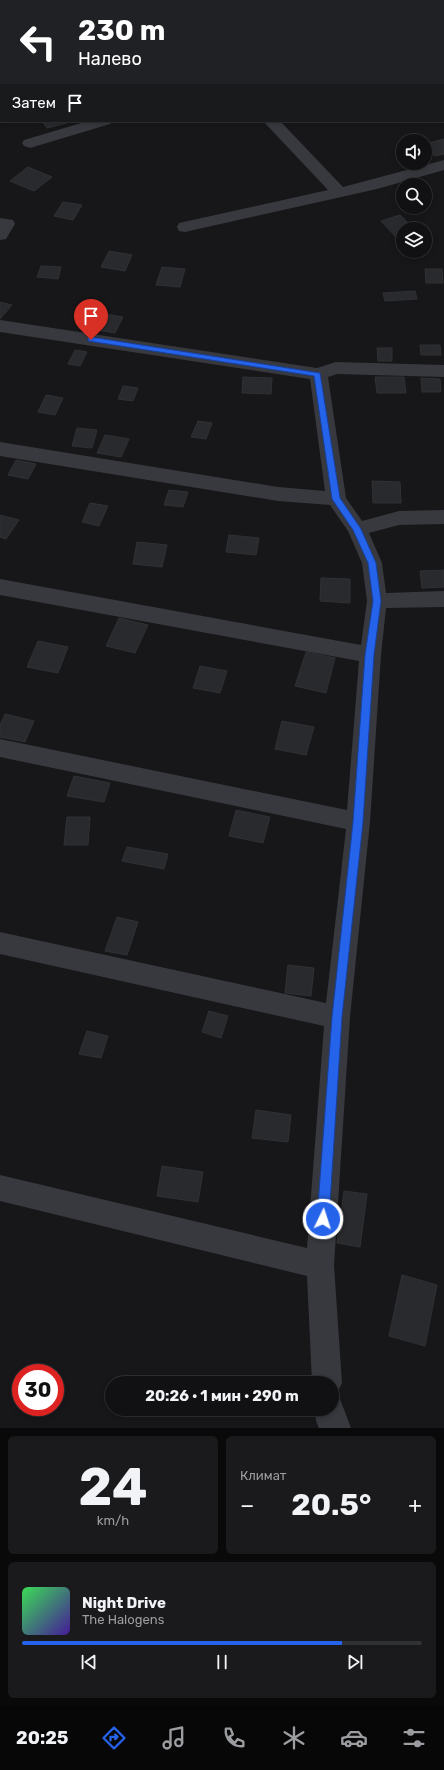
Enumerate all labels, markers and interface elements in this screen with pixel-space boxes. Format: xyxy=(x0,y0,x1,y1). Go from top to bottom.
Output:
text: 230 m xyxy=(78,14,165,47)
icon: left xyxy=(12,16,64,68)
text: Налево xyxy=(78,48,142,70)
icon: arrive xyxy=(64,92,86,114)
text: Затем xyxy=(12,94,56,112)
map controls xyxy=(396,134,432,258)
button: sound xyxy=(396,134,432,170)
button: search xyxy=(396,178,432,214)
button: layers xyxy=(396,222,432,258)
pin xyxy=(74,299,108,340)
icon: arrive xyxy=(80,305,102,327)
position arrow xyxy=(302,1198,344,1240)
speed limit sign: 30 xyxy=(12,1364,64,1416)
text: 20:26 · 1 мин · 290 m xyxy=(145,1387,299,1405)
text: 24 xyxy=(78,1456,148,1518)
text: Климат xyxy=(240,1468,286,1483)
text: 20.5° xyxy=(291,1487,371,1523)
text: − xyxy=(240,1492,254,1519)
text: + xyxy=(408,1492,422,1519)
text: km/h xyxy=(97,1513,129,1528)
text: Night Drive xyxy=(82,1594,166,1612)
text: The Halogens xyxy=(82,1612,164,1627)
icon: previous xyxy=(78,1651,100,1673)
icon: pause xyxy=(211,1651,233,1673)
icon: next xyxy=(344,1651,366,1673)
icon: directions xyxy=(100,1724,128,1752)
icon: music xyxy=(160,1724,188,1752)
icon: phone xyxy=(220,1724,248,1752)
icon: climate xyxy=(280,1724,308,1752)
icon: car xyxy=(340,1724,368,1752)
icon: filters xyxy=(400,1724,428,1752)
text: 20:25 xyxy=(16,1727,68,1749)

